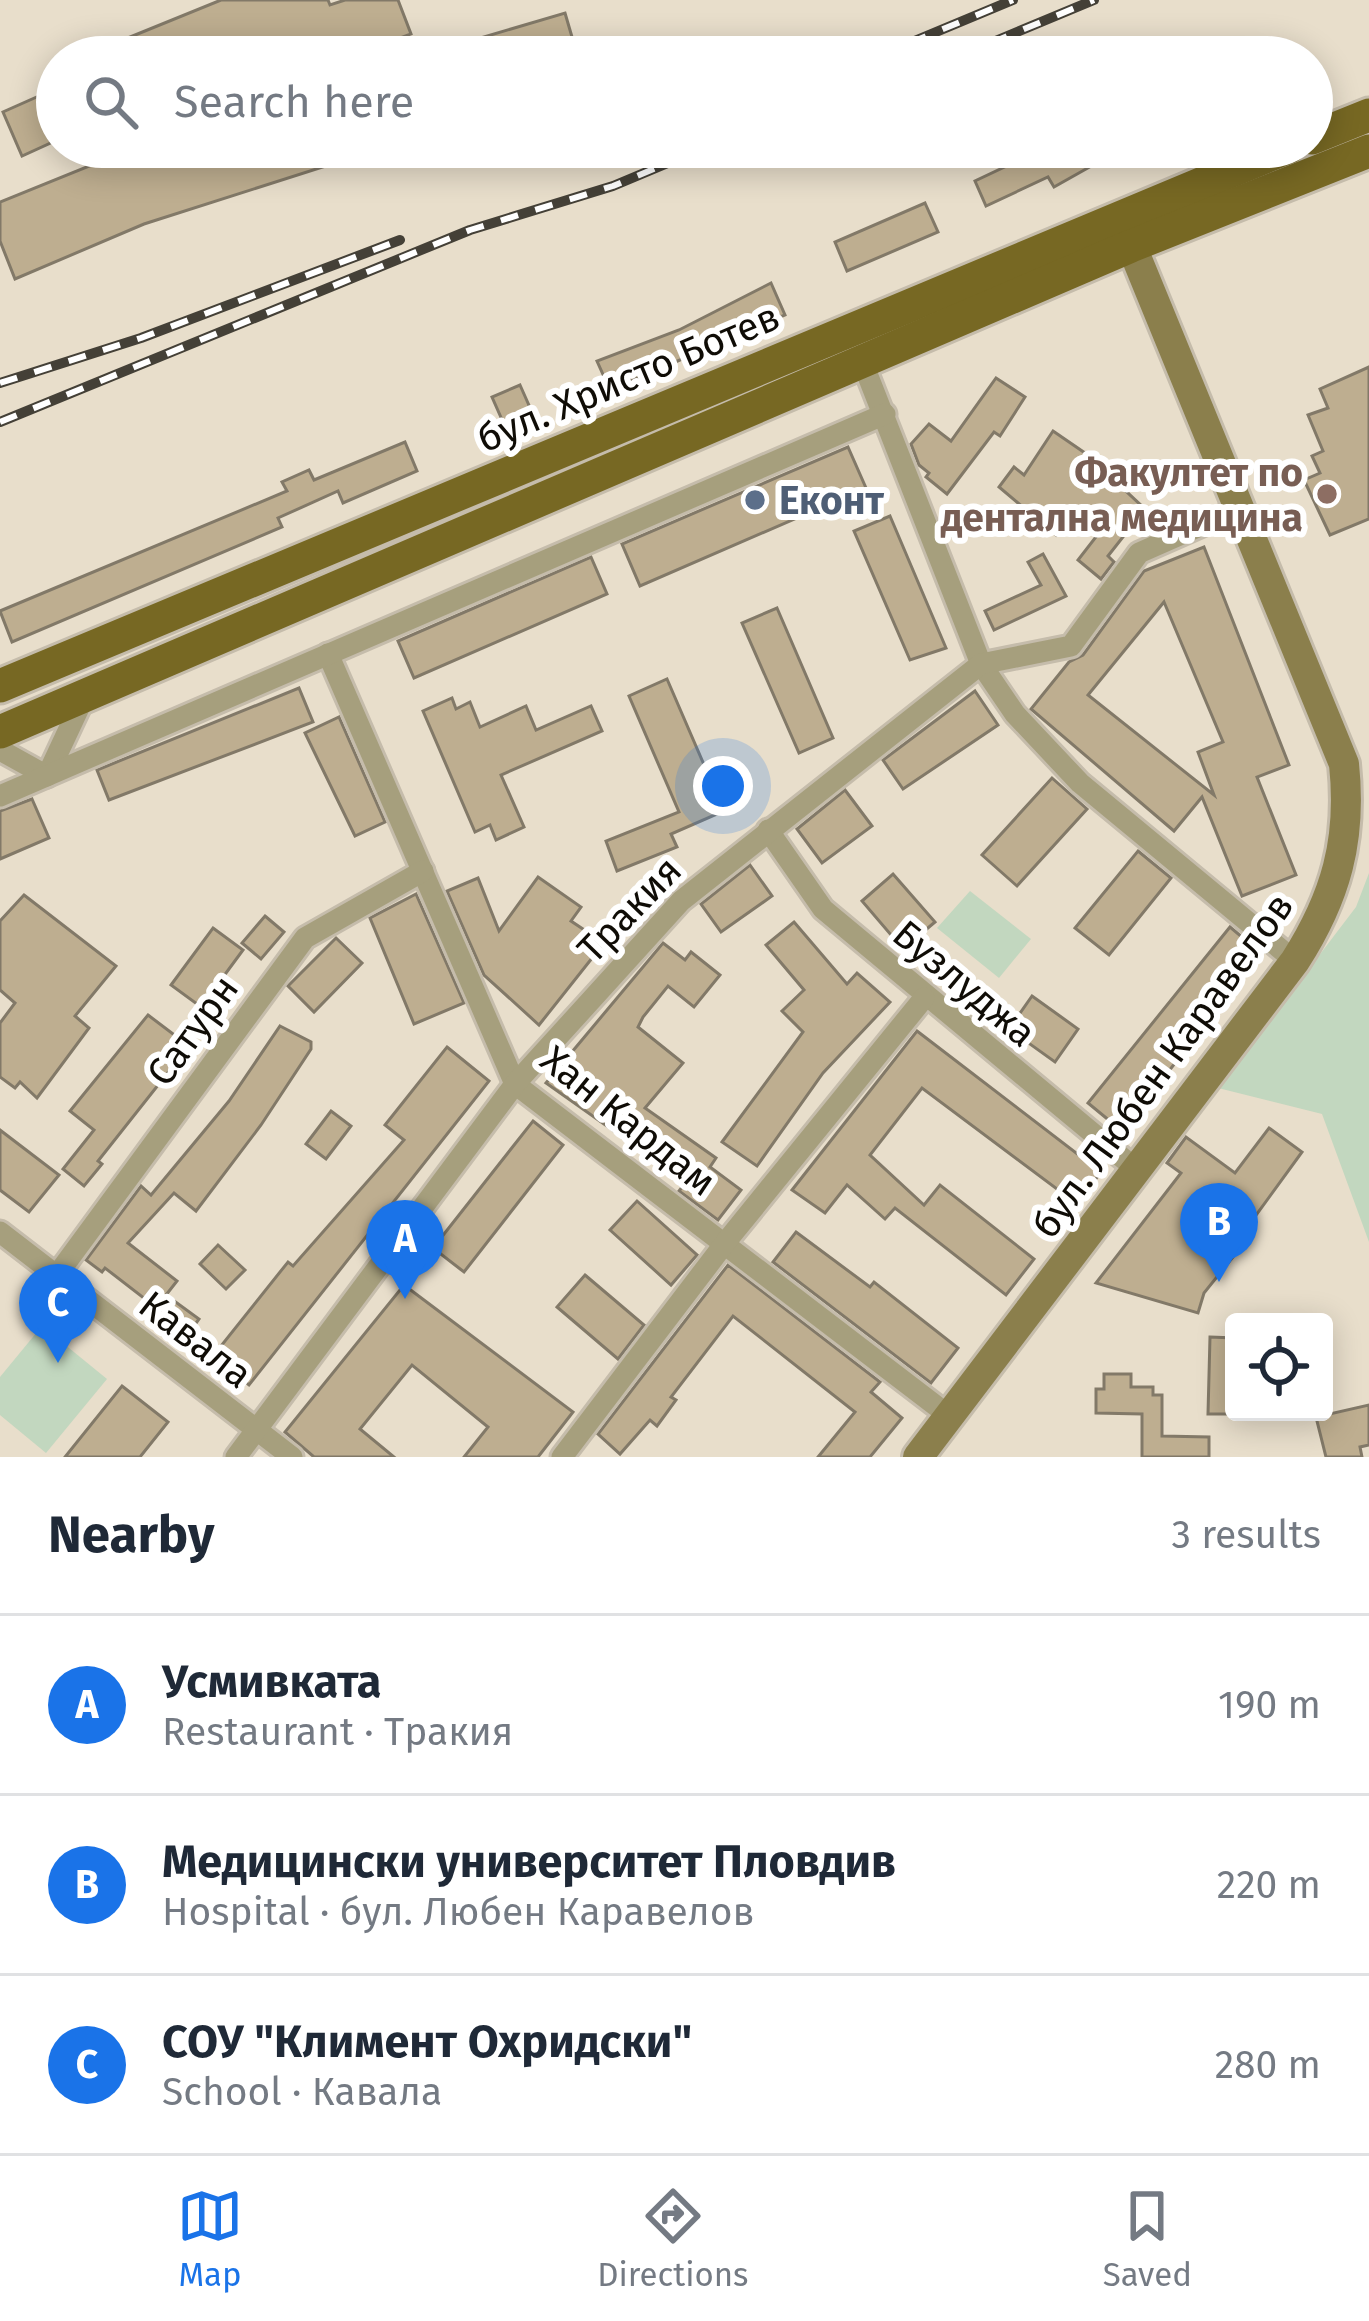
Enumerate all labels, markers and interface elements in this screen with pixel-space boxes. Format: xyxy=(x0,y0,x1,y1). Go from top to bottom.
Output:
search box xyxy=(36,36,1333,168)
icon: search xyxy=(78,69,144,135)
text: Search here xyxy=(174,75,414,129)
street label: бул. Христо Ботев xyxy=(470,294,786,462)
place label: Факултет по дентална медицина xyxy=(941,450,1303,541)
place label: Еконт xyxy=(779,478,885,524)
marker: Факултет по дентална медицина xyxy=(1314,481,1340,507)
marker: Еконт xyxy=(742,487,768,513)
your location xyxy=(693,756,753,816)
street label: Тракия xyxy=(568,847,691,972)
street label: бул. Любен Каравелов xyxy=(1022,884,1303,1247)
street label: Бузлуджа xyxy=(884,911,1045,1057)
street label: Сатурн xyxy=(137,967,248,1095)
street label: Хан Кардам xyxy=(532,1036,725,1205)
pin: B xyxy=(1180,1183,1258,1282)
pin: A xyxy=(366,1200,444,1299)
pin: C xyxy=(19,1264,97,1363)
street label: Кавала xyxy=(130,1282,261,1398)
map controls xyxy=(1225,1313,1333,1421)
button: locate xyxy=(1225,1313,1333,1421)
text: Nearby xyxy=(48,1504,214,1566)
text: 3 results xyxy=(1171,1512,1321,1558)
text: Усмивката xyxy=(162,1655,381,1709)
text: A xyxy=(75,1682,99,1728)
text: 190 m xyxy=(1218,1682,1321,1728)
text: Restaurant · Тракия xyxy=(162,1709,513,1755)
text: Медицински университет Пловдив xyxy=(162,1835,896,1889)
text: B xyxy=(75,1862,99,1908)
text: 220 m xyxy=(1217,1862,1321,1908)
text: Hospital · бул. Любен Каравелов xyxy=(162,1889,755,1935)
text: СОУ "Климент Охридски" xyxy=(162,2015,692,2069)
text: C xyxy=(76,2042,98,2088)
text: 280 m xyxy=(1215,2042,1321,2088)
text: School · Кавала xyxy=(162,2069,442,2115)
tab: Map xyxy=(177,2183,243,2295)
tab: Directions xyxy=(597,2183,749,2295)
tab: Saved xyxy=(1103,2183,1192,2295)

